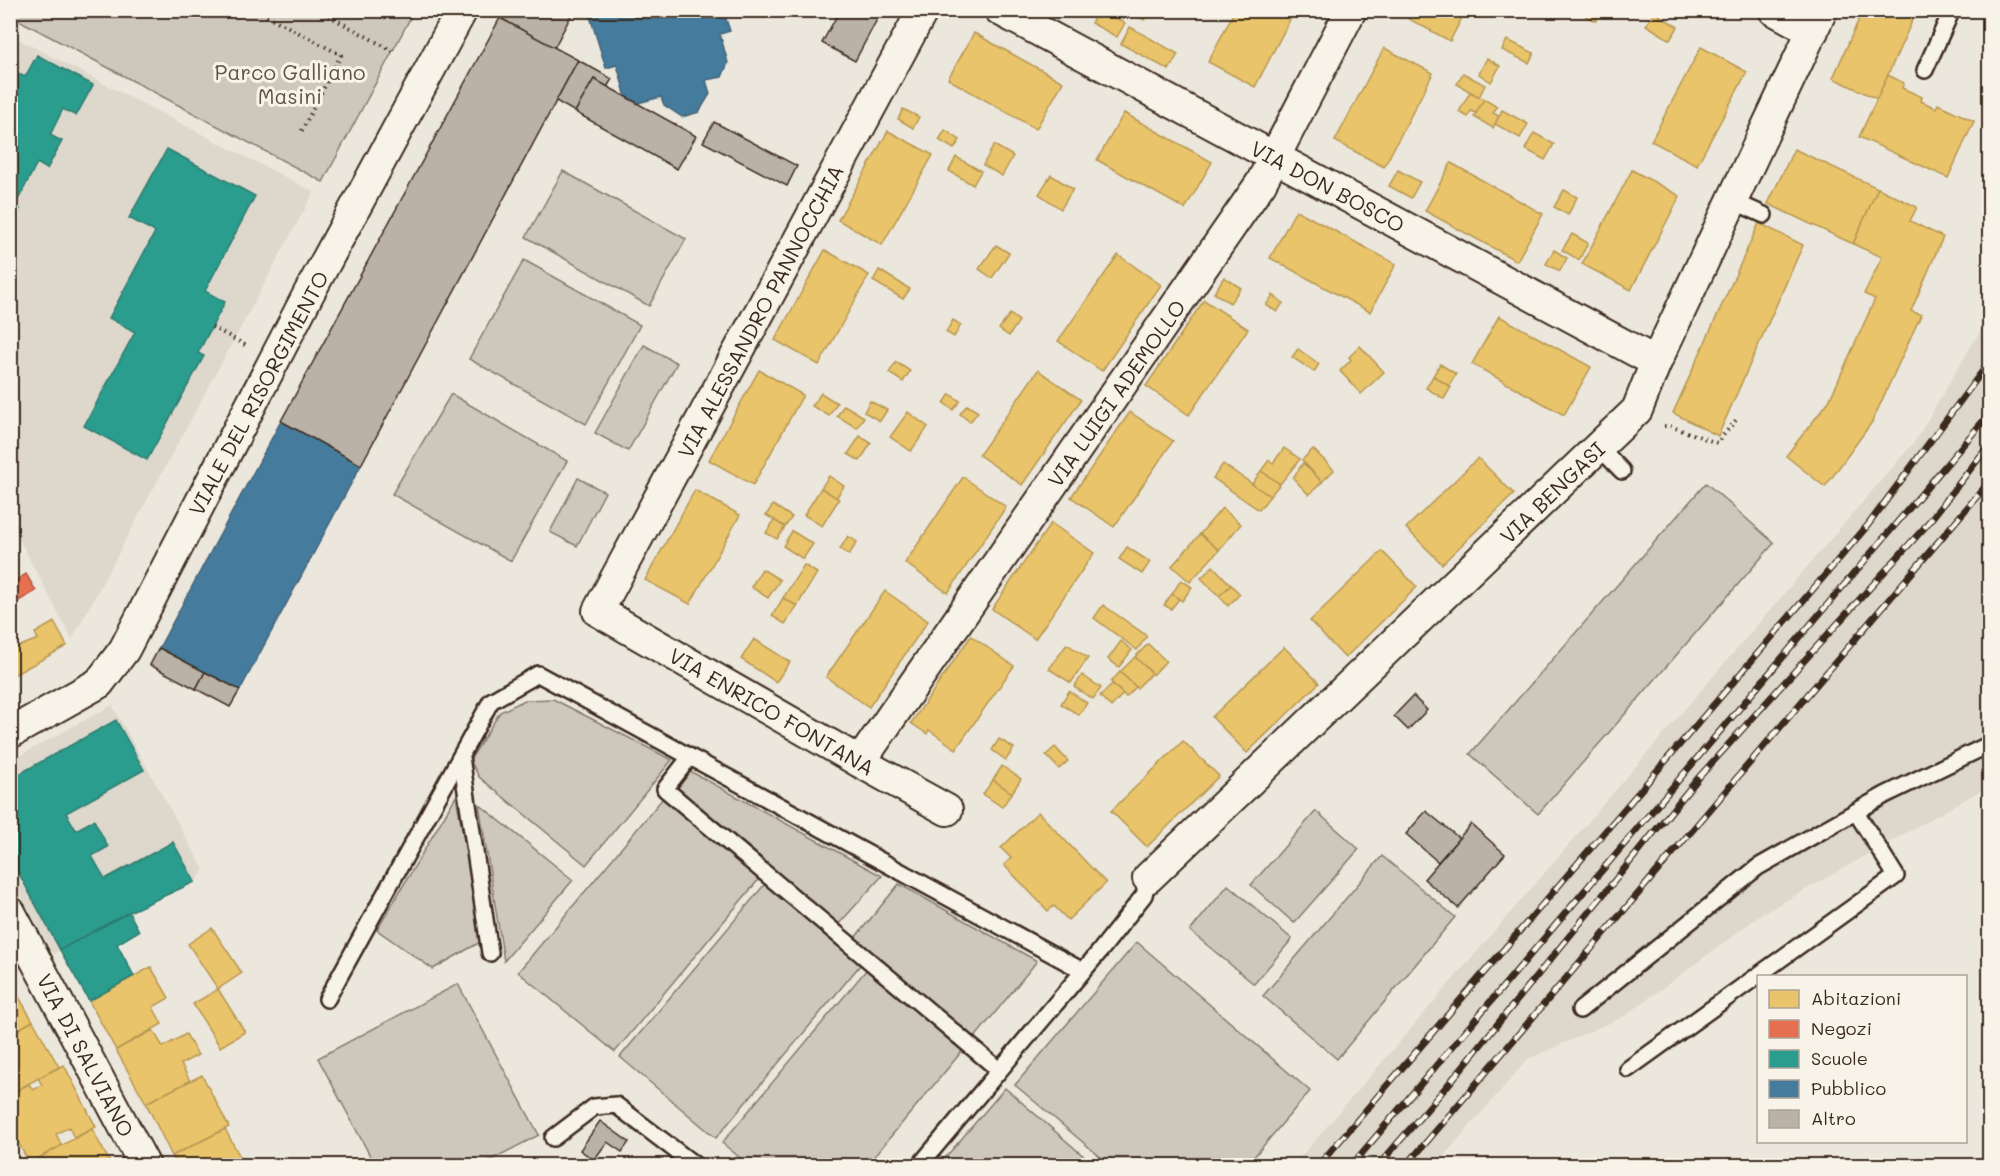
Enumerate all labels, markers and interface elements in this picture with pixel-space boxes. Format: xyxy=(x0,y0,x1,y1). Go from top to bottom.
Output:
park label: Parco Galliano Masini xyxy=(215,58,365,109)
street label: VIA DON BOSCO xyxy=(1246,134,1410,238)
street label: VIA ALESSANDRO PANNOCCHIA xyxy=(671,160,849,462)
street label: VIALE DEL RISORGIMENTO xyxy=(182,266,334,520)
street label: VIA LUIGI ADEMOLLO xyxy=(1041,294,1191,492)
street label: VIA BENGASI xyxy=(1494,435,1610,549)
street label: VIA ENRICO FONTANA xyxy=(665,641,879,781)
street label: VIA DI SALVIANO xyxy=(32,969,140,1141)
legend xyxy=(1757,975,1967,1143)
text: Abitazioni xyxy=(1811,986,1901,1010)
text: Negozi xyxy=(1811,1016,1872,1040)
text: Scuole xyxy=(1811,1046,1868,1070)
text: Pubblico xyxy=(1811,1076,1886,1100)
text: Altro xyxy=(1811,1106,1856,1130)

